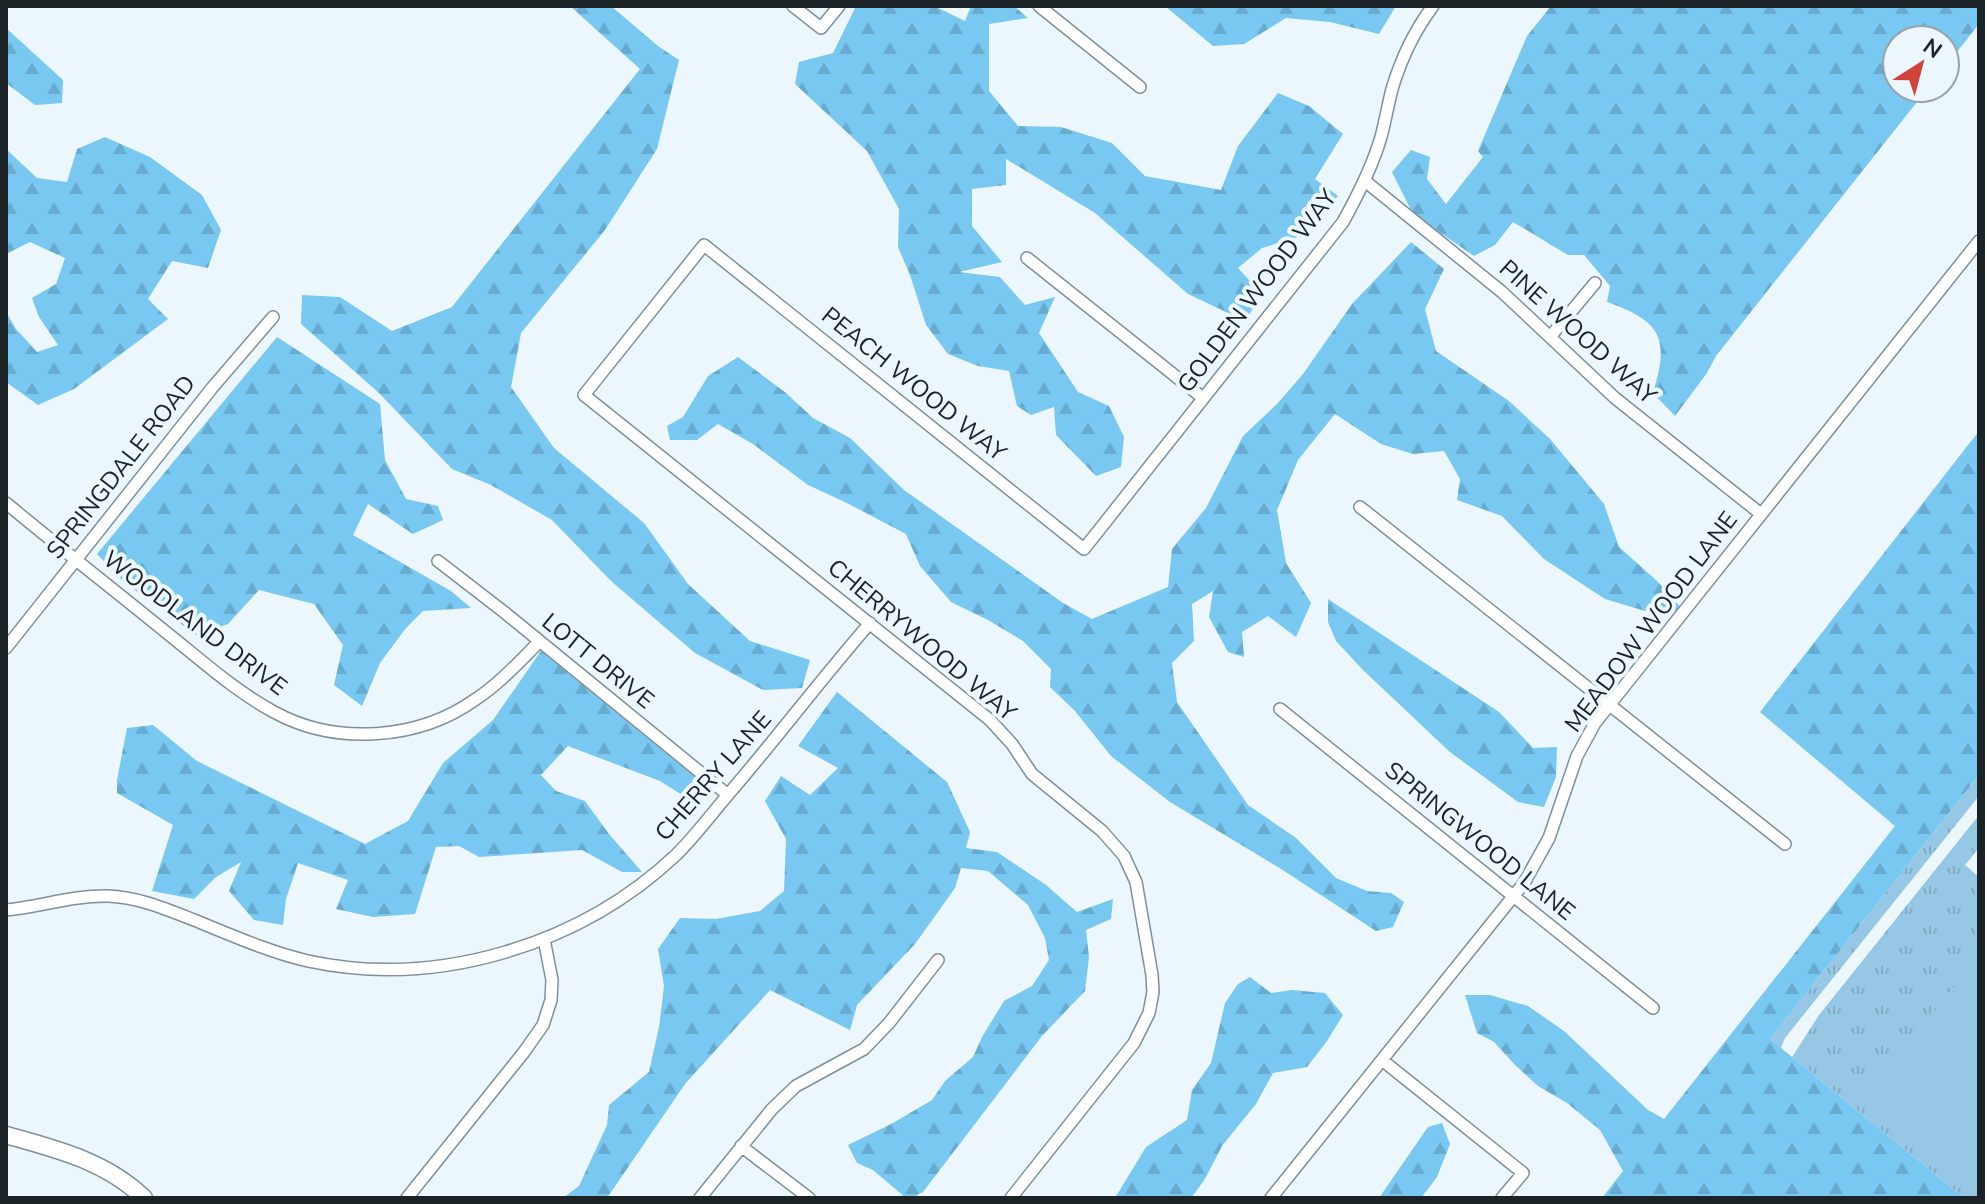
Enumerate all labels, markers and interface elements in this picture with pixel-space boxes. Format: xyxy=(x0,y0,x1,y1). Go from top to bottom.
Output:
north arrow xyxy=(1881,24,1961,104)
text: N xyxy=(1917,32,1948,66)
street label: GOLDEN WOOD WAY xyxy=(1170,182,1344,399)
street label: PINE WOOD WAY xyxy=(1492,253,1664,412)
street label: PEACH WOOD WAY xyxy=(815,300,1014,469)
street label: SPRINGDALE ROAD xyxy=(39,369,203,565)
street label: MEADOW WOOD LANE xyxy=(1557,505,1745,739)
street label: WOODLAND DRIVE xyxy=(96,543,294,703)
street label: CHERRYWOOD WAY xyxy=(821,552,1024,729)
street label: LOTT DRIVE xyxy=(535,606,661,716)
street label: CHERRY LANE xyxy=(648,704,778,848)
street label: SPRINGWOOD LANE xyxy=(1378,754,1582,928)

